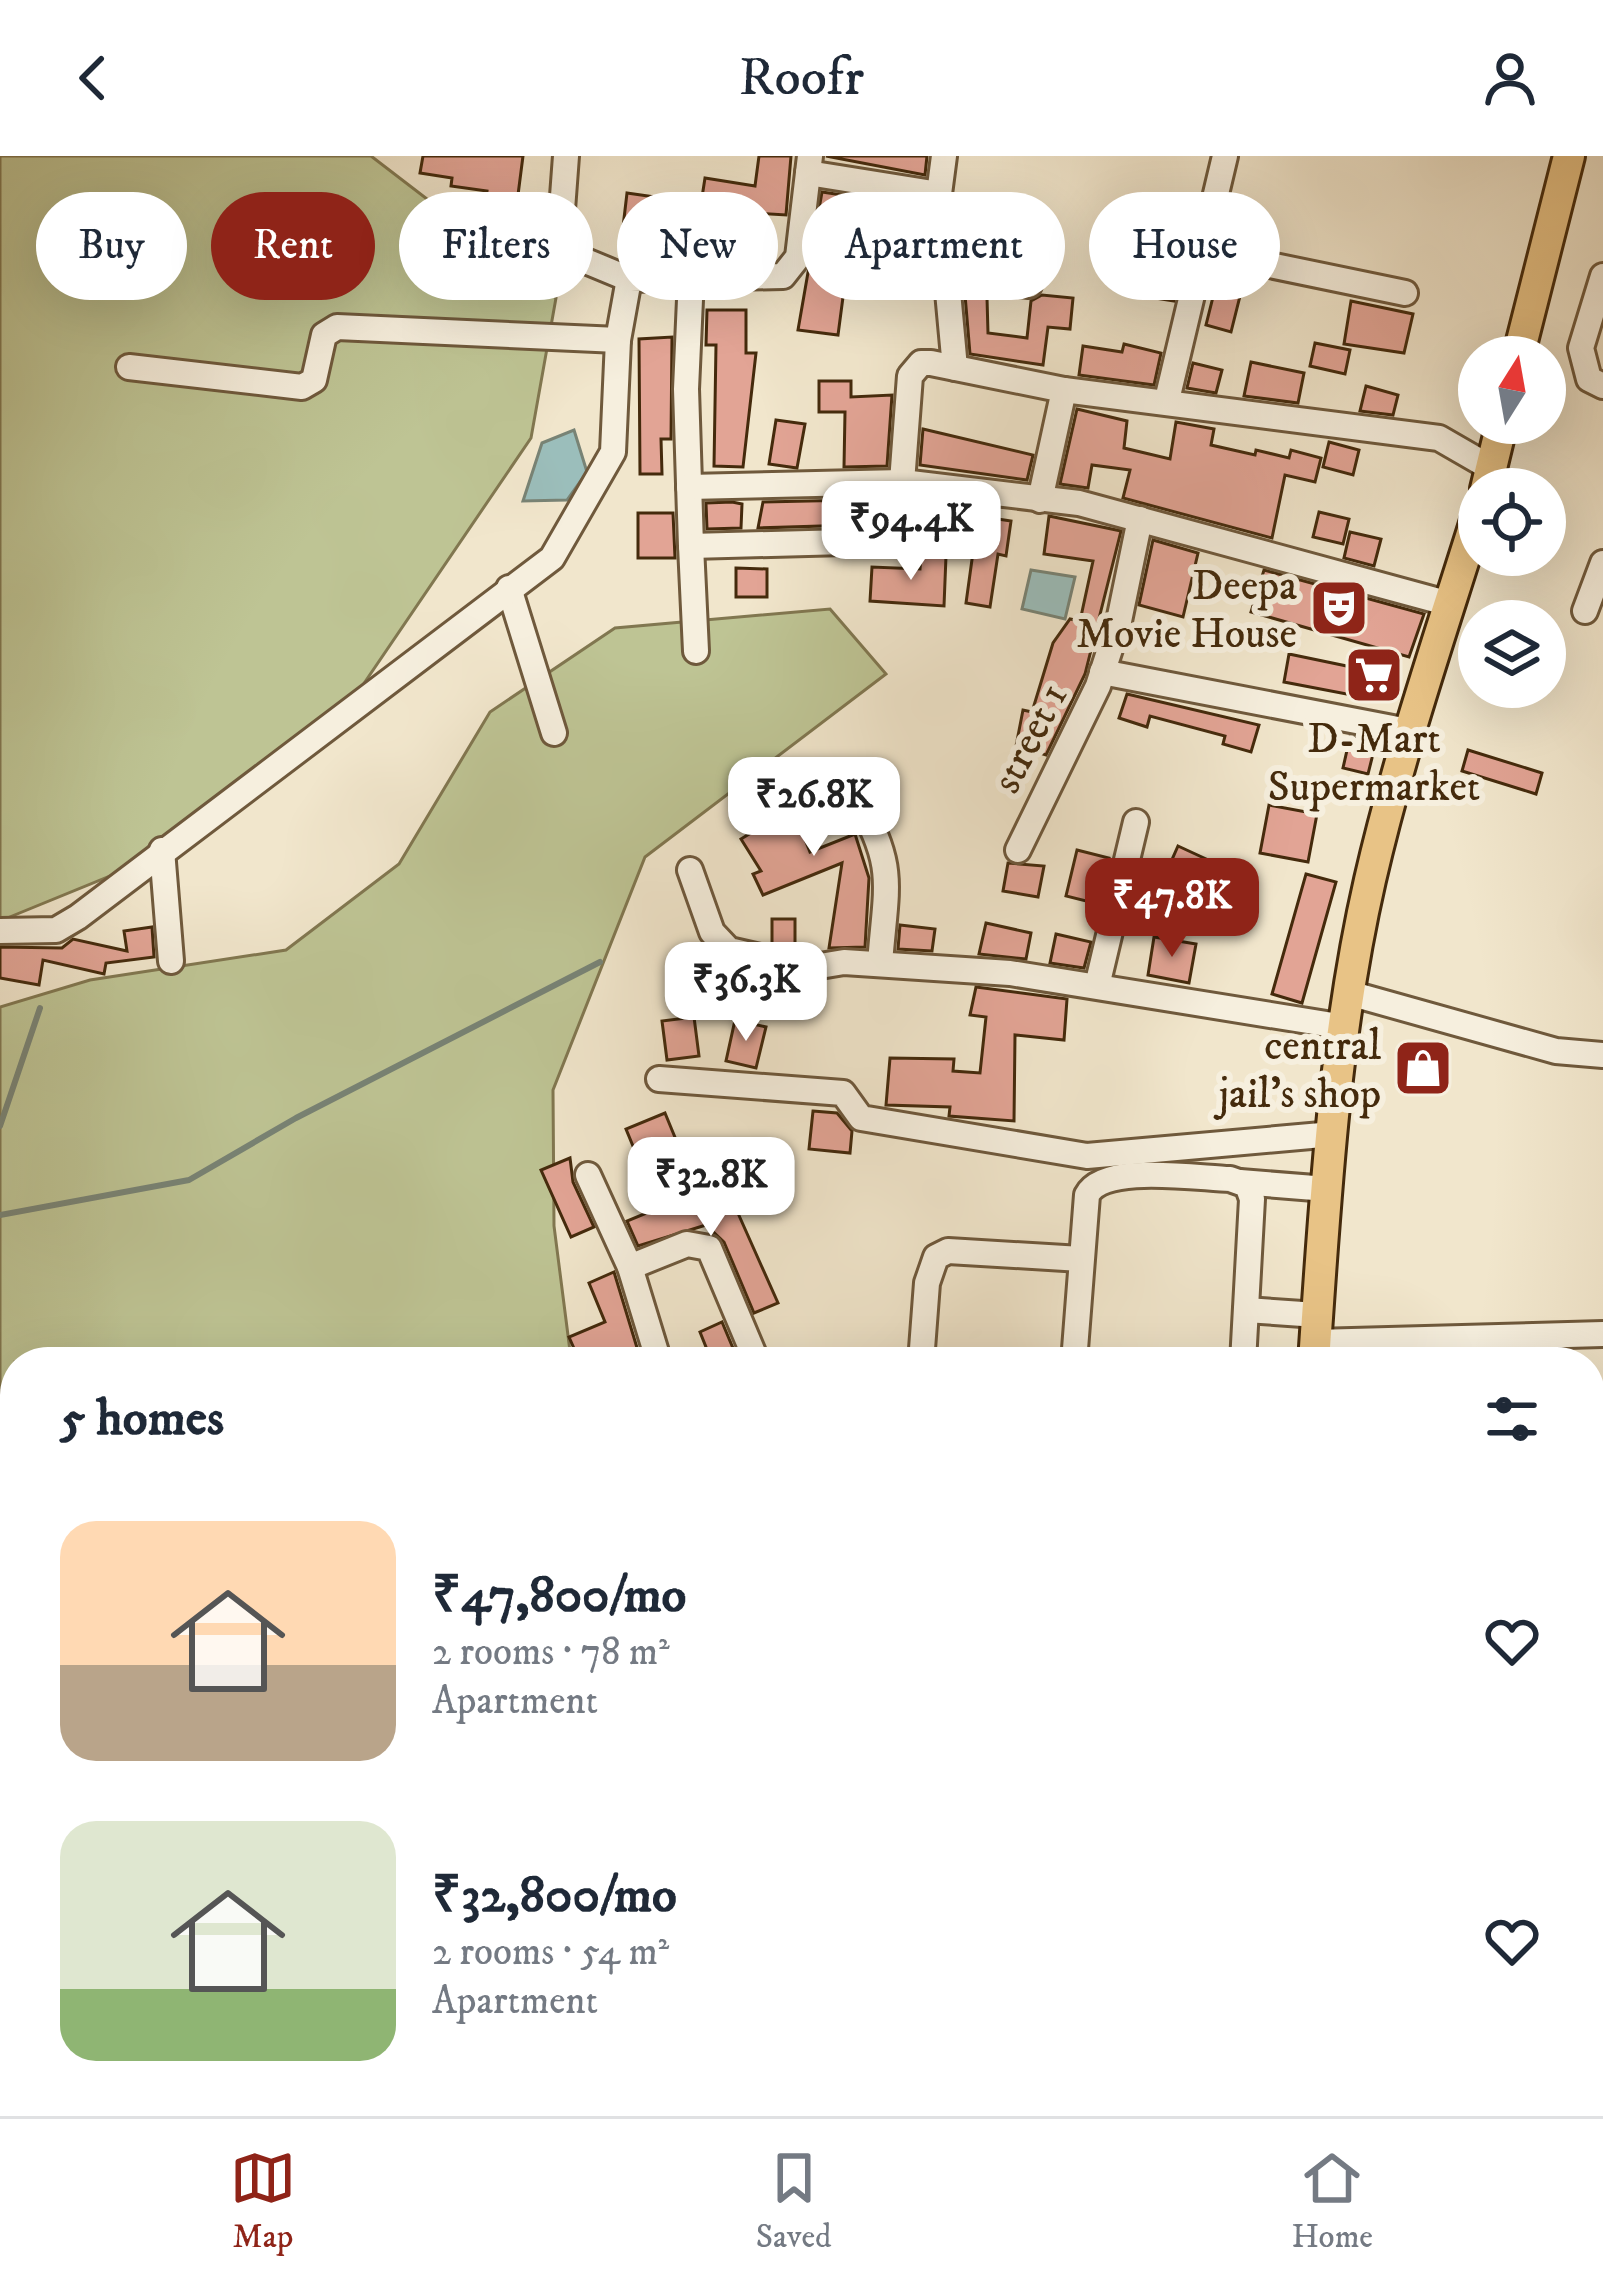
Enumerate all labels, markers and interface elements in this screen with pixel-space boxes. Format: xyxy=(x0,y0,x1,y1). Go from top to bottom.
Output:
icon: back xyxy=(60,45,126,111)
text: Roofr xyxy=(739,45,864,112)
icon: person xyxy=(1477,45,1543,111)
chip: Buy xyxy=(36,192,187,300)
chip: Rent xyxy=(211,192,375,300)
chip: Filters xyxy=(399,192,593,300)
chip: New xyxy=(617,192,778,300)
chip: Apartment xyxy=(802,192,1065,300)
chip: House xyxy=(1089,192,1280,300)
north arrow xyxy=(1458,336,1566,444)
map controls xyxy=(1458,336,1566,708)
button: locate xyxy=(1458,468,1566,576)
pin: ₹94.4K xyxy=(813,481,1009,583)
text: ₹94.4K xyxy=(849,495,973,544)
place label: Deepa Movie House xyxy=(1076,561,1297,661)
theatre icon: Deepa Movie House xyxy=(1308,577,1370,639)
button: layers xyxy=(1458,600,1566,708)
supermarket icon: D-Mart Supermarket xyxy=(1343,644,1405,706)
street label: street 1 xyxy=(981,675,1080,802)
place label: D-Mart Supermarket xyxy=(1268,714,1480,814)
pin: ₹26.8K xyxy=(716,757,912,859)
text: ₹26.8K xyxy=(755,771,873,820)
pin: ₹47.8K xyxy=(1074,858,1270,960)
text: ₹47.8K xyxy=(1112,872,1232,921)
pin: ₹36.3K xyxy=(648,942,844,1044)
text: ₹36.3K xyxy=(692,956,800,1005)
place label: central jail's shop xyxy=(1213,1021,1381,1121)
shop icon: central jail's shop xyxy=(1392,1037,1454,1099)
pin: ₹32.8K xyxy=(613,1137,809,1239)
text: ₹32.8K xyxy=(655,1151,767,1200)
icon: filters xyxy=(1479,1386,1545,1452)
text: 5 homes xyxy=(60,1387,224,1451)
text: ₹47,800/mo xyxy=(432,1564,686,1628)
icon: home xyxy=(156,1569,300,1713)
icon: heart xyxy=(1479,1608,1545,1674)
text: 2 rooms · 78 m² xyxy=(432,1628,670,1677)
text: Apartment xyxy=(432,1677,598,1726)
text: ₹32,800/mo xyxy=(432,1864,677,1928)
icon: home xyxy=(156,1869,300,2013)
icon: heart xyxy=(1479,1908,1545,1974)
text: 2 rooms · 54 m² xyxy=(432,1928,669,1977)
text: Apartment xyxy=(432,1977,598,2026)
tab: Map xyxy=(230,2145,296,2258)
tab: Saved xyxy=(756,2145,832,2258)
tab: Home xyxy=(1291,2145,1373,2258)

